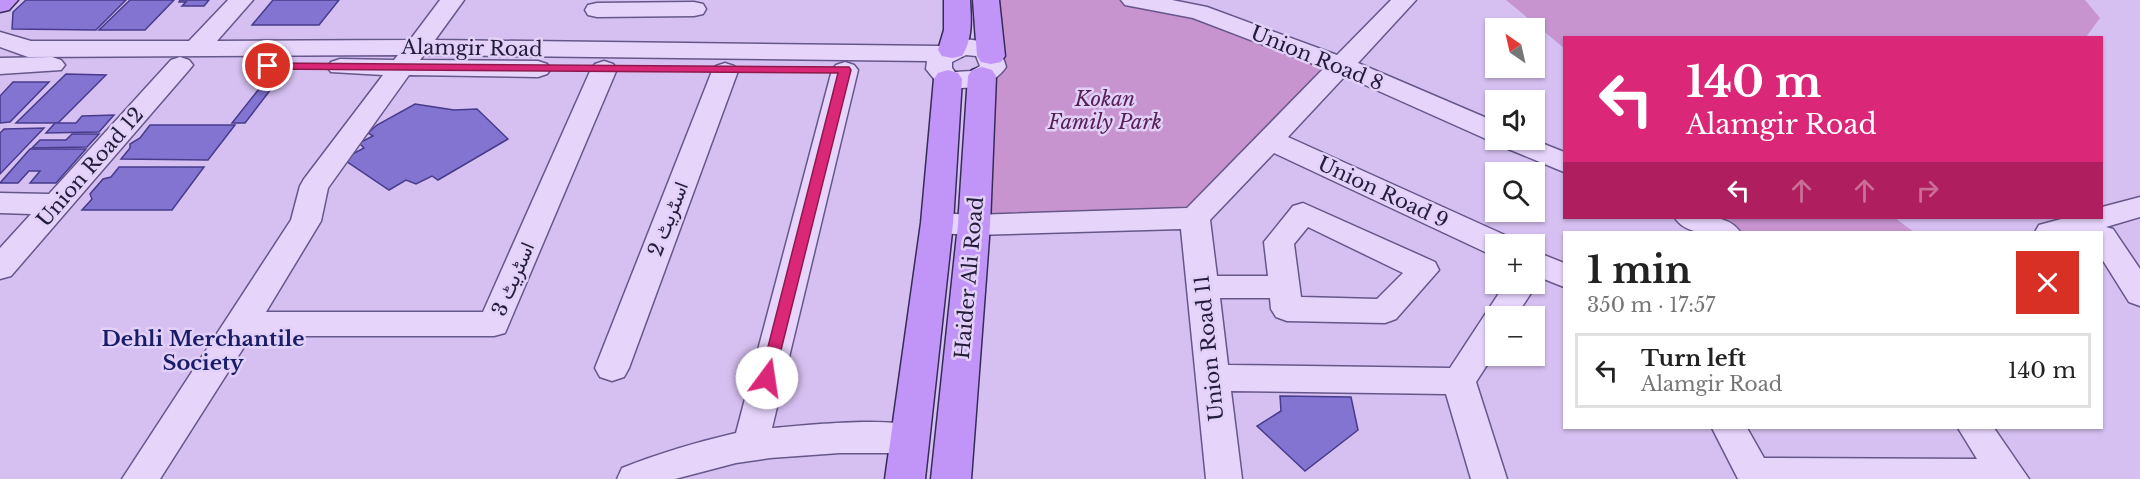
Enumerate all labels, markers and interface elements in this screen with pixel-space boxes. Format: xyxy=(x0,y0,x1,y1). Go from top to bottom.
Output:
north arrow xyxy=(1485,18,1545,78)
map controls xyxy=(1485,18,1545,366)
street label: Union Road 8 xyxy=(1247,20,1387,96)
street label: Alamgir Road xyxy=(400,35,543,61)
pin xyxy=(242,40,293,91)
icon: arrive xyxy=(251,49,284,82)
text: 140 m xyxy=(1686,56,1822,108)
icon: left xyxy=(1587,60,1665,138)
park label: Kokan Family Park xyxy=(1047,87,1162,134)
button: sound xyxy=(1485,90,1545,150)
street label: Union Road 12 xyxy=(32,103,148,231)
text: Alamgir Road xyxy=(1686,108,1877,141)
street label: Union Road 9 xyxy=(1314,151,1452,233)
button: search xyxy=(1485,162,1545,222)
icon: left xyxy=(1722,174,1755,207)
icon: ahead xyxy=(1785,174,1818,207)
icon: ahead xyxy=(1848,174,1881,207)
icon: right xyxy=(1911,174,1944,207)
street label: اسٹریٹ 2 xyxy=(643,178,694,260)
street label: Haider Ali Road xyxy=(950,196,988,360)
button: + xyxy=(1485,234,1545,294)
street label: اسٹریٹ 3 xyxy=(487,239,540,320)
text: 1 min xyxy=(1587,248,1691,293)
button: close xyxy=(2016,251,2079,314)
street label: Union Road 11 xyxy=(1189,274,1229,422)
text: 350 m · 17:57 xyxy=(1587,293,1715,317)
button: − xyxy=(1485,306,1545,366)
district label: Dehli Merchantile Society xyxy=(102,326,304,376)
text: Turn left xyxy=(1641,345,1746,372)
position arrow xyxy=(735,346,799,410)
icon: left xyxy=(1590,354,1623,387)
text: 140 m xyxy=(2008,357,2076,384)
text: Alamgir Road xyxy=(1641,372,1782,396)

